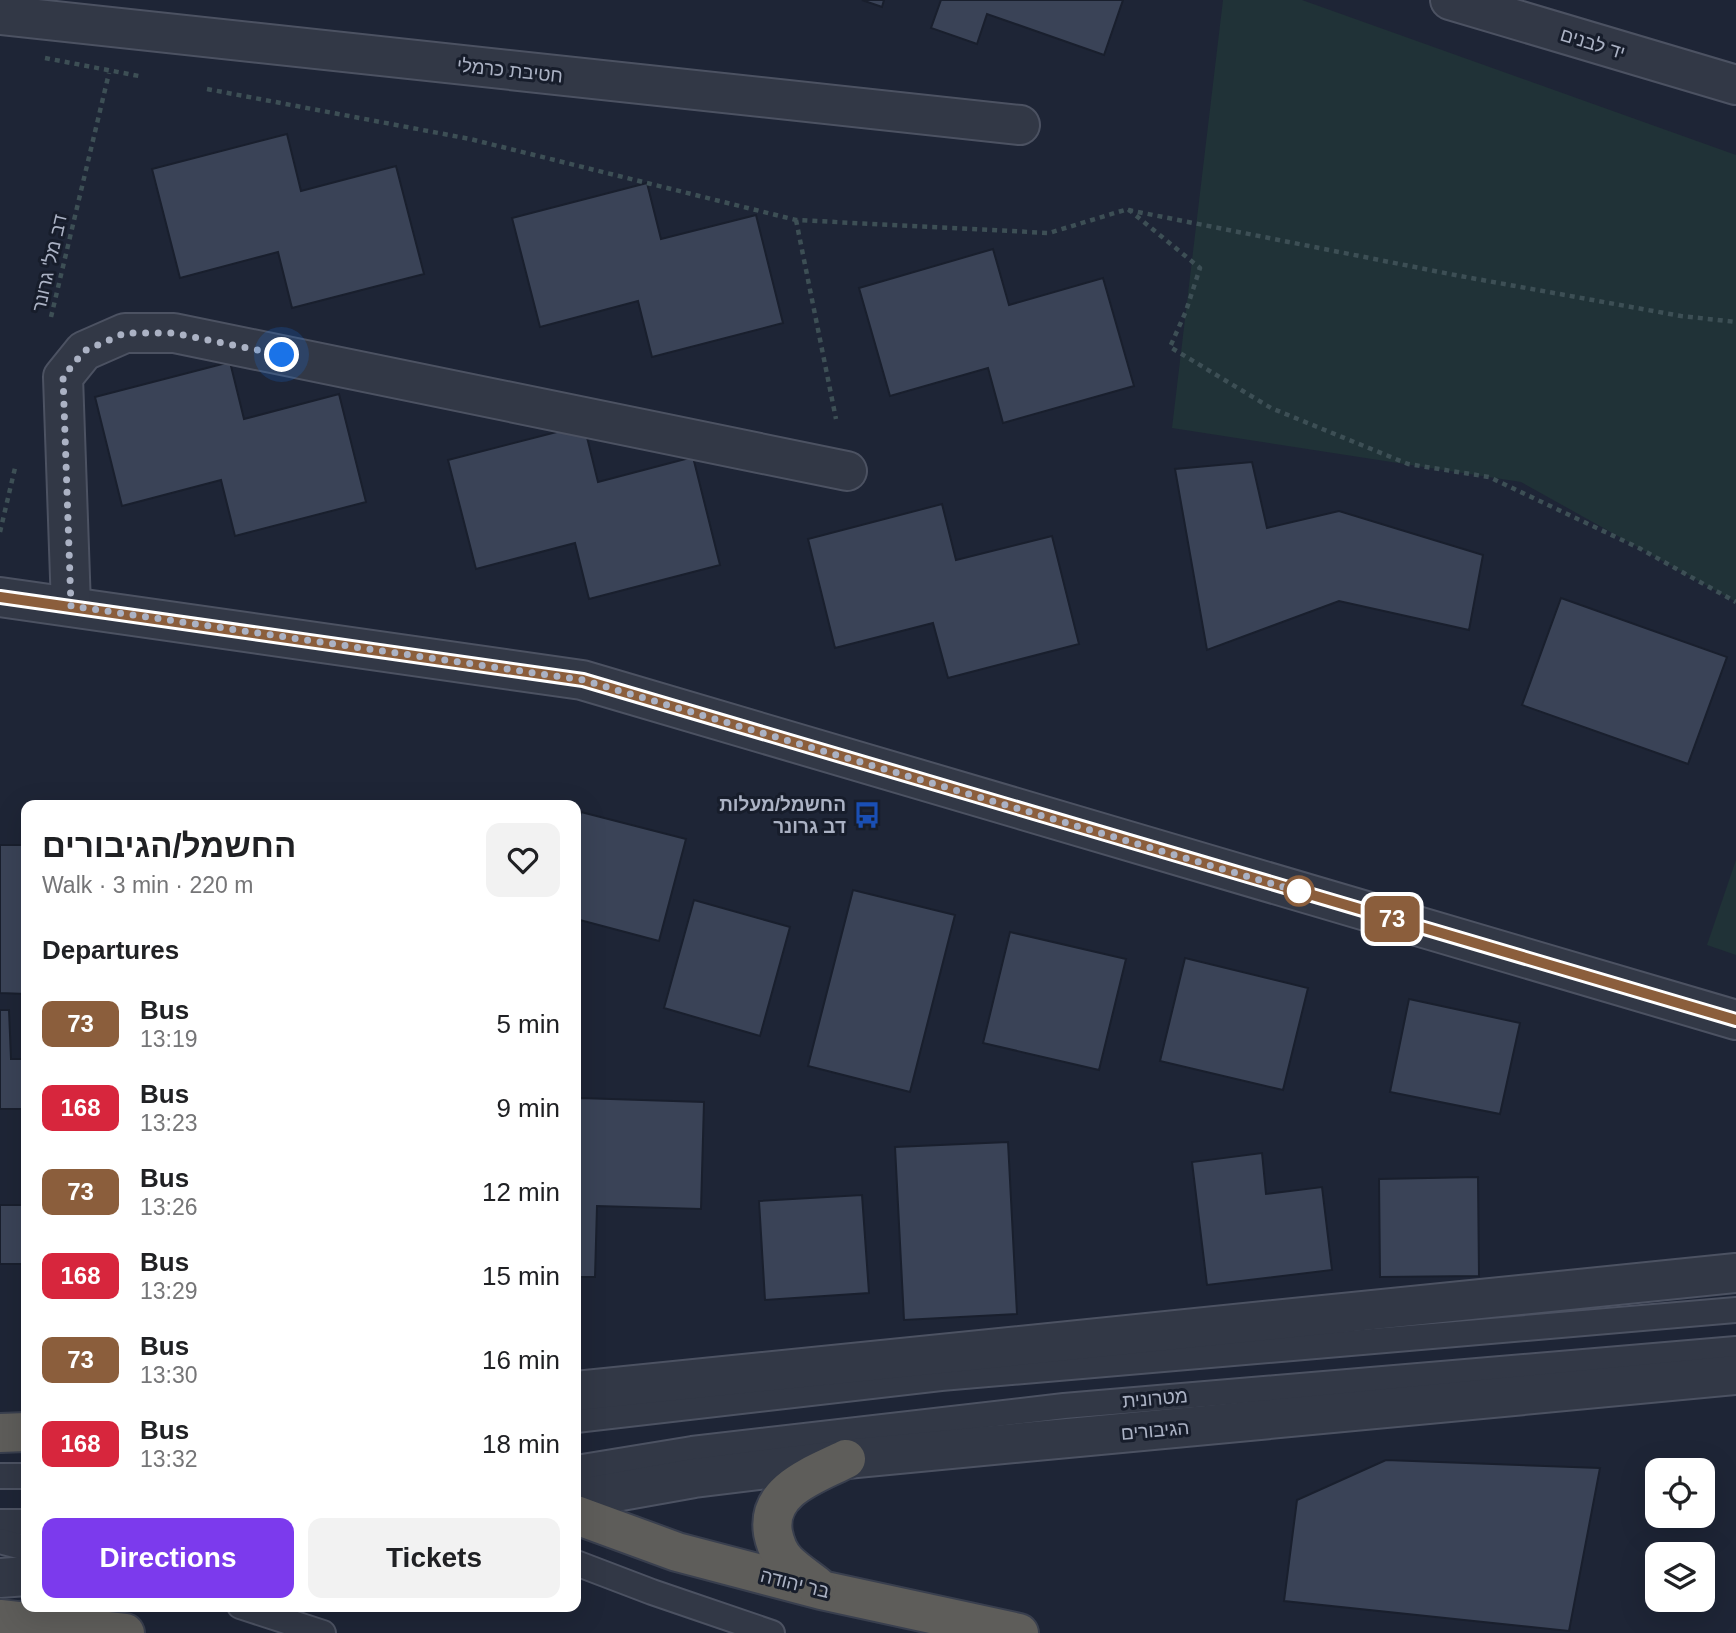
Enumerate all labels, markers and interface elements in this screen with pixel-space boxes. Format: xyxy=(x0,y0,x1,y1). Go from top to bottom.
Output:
street label: יד לבנים xyxy=(1558,24,1628,63)
street label: חטיבת כרמלי xyxy=(456,54,564,87)
street label: דב מל' גרונר xyxy=(28,212,71,314)
your location xyxy=(264,337,299,372)
place label: החשמל/מעלות דב גרונר xyxy=(719,794,846,837)
bus stop icon: החשמל/מעלות דב גרונר xyxy=(852,800,882,830)
button: heart xyxy=(486,823,560,897)
text: החשמל/הגיבורים xyxy=(42,827,296,864)
text: Walk · 3 min · 220 m xyxy=(42,872,253,898)
unlabelled marker xyxy=(1284,876,1314,906)
line badge: 73 xyxy=(1360,896,1424,942)
text: 73 xyxy=(1379,905,1405,932)
text: Departures xyxy=(42,935,179,965)
text: Bus xyxy=(140,995,189,1025)
text: 5 min xyxy=(496,1009,560,1039)
text: 73 xyxy=(67,1010,94,1037)
text: 13:19 xyxy=(140,1026,198,1052)
text: Bus xyxy=(140,1079,189,1109)
text: 9 min xyxy=(496,1093,560,1123)
text: 168 xyxy=(60,1094,101,1121)
text: 13:23 xyxy=(140,1110,198,1136)
text: Bus xyxy=(140,1163,189,1193)
text: 12 min xyxy=(482,1177,560,1207)
text: 73 xyxy=(67,1178,94,1205)
text: 13:26 xyxy=(140,1194,198,1220)
text: Bus xyxy=(140,1247,189,1277)
text: 15 min xyxy=(482,1261,560,1291)
text: 168 xyxy=(60,1262,101,1289)
text: 13:29 xyxy=(140,1278,198,1304)
text: Bus xyxy=(140,1331,189,1361)
text: 16 min xyxy=(482,1345,560,1375)
text: 73 xyxy=(67,1346,94,1373)
text: 13:30 xyxy=(140,1362,198,1388)
street label: מטרונית xyxy=(1121,1385,1189,1412)
text: Bus xyxy=(140,1415,189,1445)
street label: הגיבורים xyxy=(1120,1417,1190,1444)
text: 18 min xyxy=(482,1429,560,1459)
text: 168 xyxy=(60,1430,101,1457)
text: 13:32 xyxy=(140,1446,198,1472)
map controls xyxy=(1645,1458,1715,1612)
button: locate xyxy=(1645,1458,1715,1528)
button: Directions xyxy=(42,1518,294,1598)
button: Tickets xyxy=(308,1518,560,1598)
button: layers xyxy=(1645,1542,1715,1612)
street label: בר יהודה xyxy=(758,1565,832,1602)

